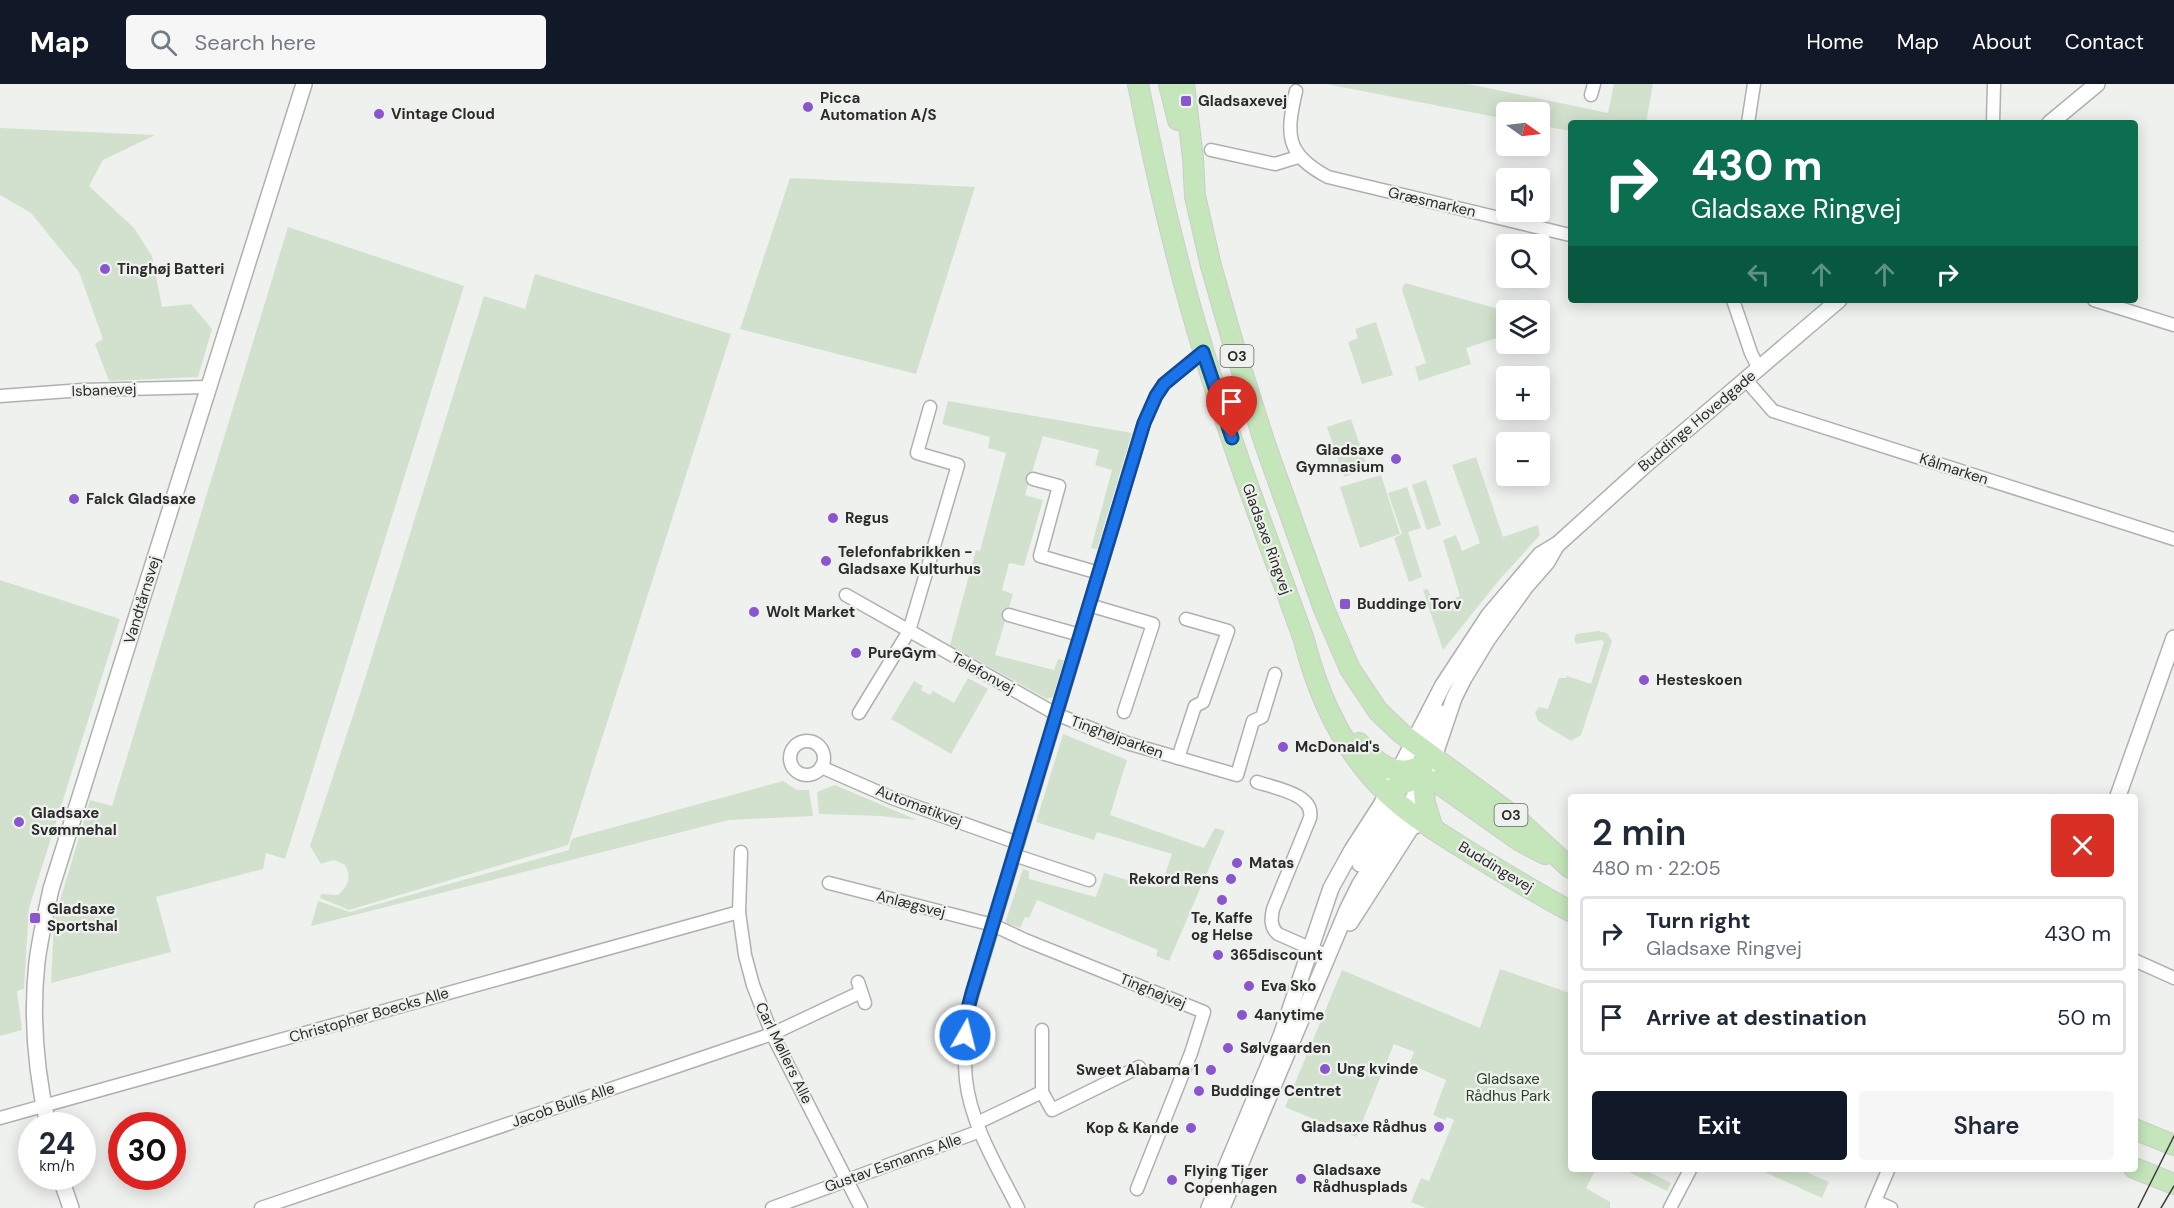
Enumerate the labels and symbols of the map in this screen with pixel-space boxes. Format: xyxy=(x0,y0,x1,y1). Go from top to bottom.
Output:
place label: Picca Automation A/S xyxy=(820,88,937,125)
place label: Gladsaxevej xyxy=(1198,91,1287,111)
marker: Gladsaxevej xyxy=(1179,94,1193,108)
marker: Picca Automation A/S xyxy=(801,100,815,114)
north arrow xyxy=(1496,102,1550,156)
place label: Vintage Cloud xyxy=(391,104,495,124)
marker: Vintage Cloud xyxy=(372,107,386,121)
street label: Græsmarken xyxy=(1386,182,1478,222)
place label: Tinghøj Batteri xyxy=(117,259,224,279)
marker: Tinghøj Batteri xyxy=(98,262,112,276)
road number: O3 xyxy=(1220,345,1254,367)
street label: Buddinge Hovedgade xyxy=(1634,366,1760,476)
pin xyxy=(1206,376,1257,438)
street label: Isbanevej xyxy=(71,379,137,401)
place label: Gladsaxe Gymnasium xyxy=(1296,440,1384,477)
street label: Kålmarken xyxy=(1917,448,1991,490)
marker: Gladsaxe Gymnasium xyxy=(1389,452,1403,466)
street label: Gladsaxe Ringvej xyxy=(1238,481,1296,597)
place label: Falck Gladsaxe xyxy=(86,489,196,509)
marker: Falck Gladsaxe xyxy=(67,492,81,506)
place label: Regus xyxy=(845,508,889,528)
marker: Regus xyxy=(826,511,840,525)
place label: Telefonfabrikken - Gladsaxe Kulturhus xyxy=(838,542,981,579)
street label: Vandtårnsvej xyxy=(119,554,165,646)
marker: Telefonfabrikken - Gladsaxe Kulturhus xyxy=(819,554,833,568)
place label: Buddinge Torv xyxy=(1357,594,1462,614)
marker: Buddinge Torv xyxy=(1338,597,1352,611)
place label: Wolt Market xyxy=(766,602,855,622)
marker: Wolt Market xyxy=(747,605,761,619)
place label: PureGym xyxy=(868,643,936,663)
marker: PureGym xyxy=(849,646,863,660)
street label: Telefonvej xyxy=(948,647,1018,699)
place label: Hesteskoen xyxy=(1656,670,1742,690)
marker: Hesteskoen xyxy=(1637,673,1651,687)
street label: Tinghøjparken xyxy=(1068,711,1166,763)
place label: McDonald's xyxy=(1295,737,1380,757)
marker: McDonald's xyxy=(1276,740,1290,754)
street label: Automatikvej xyxy=(873,780,965,832)
place label: Gladsaxe Svømmehal xyxy=(31,803,117,840)
road number: O3 xyxy=(1494,804,1528,826)
marker: Gladsaxe Svømmehal xyxy=(12,815,26,829)
street label: Buddingevej xyxy=(1455,837,1537,897)
place label: Matas xyxy=(1249,853,1294,873)
marker: Matas xyxy=(1230,856,1244,870)
place label: Rekord Rens xyxy=(1129,869,1219,889)
marker: Rekord Rens xyxy=(1224,872,1238,886)
street label: Anlægsvej xyxy=(874,886,948,922)
marker: Te, Kaffe og Helse xyxy=(1215,893,1229,907)
place label: Gladsaxe Sportshal xyxy=(47,899,118,936)
place label: Te, Kaffe og Helse xyxy=(1191,908,1253,945)
marker: Gladsaxe Sportshal xyxy=(28,911,42,925)
place label: 365discount xyxy=(1230,945,1323,965)
marker: 365discount xyxy=(1211,948,1225,962)
street label: Tinghøjvej xyxy=(1117,969,1189,1013)
place label: Eva Sko xyxy=(1261,976,1316,996)
marker: Eva Sko xyxy=(1242,979,1256,993)
street label: Christopher Boecks Alle xyxy=(287,983,451,1047)
street label: Carl Møllers Alle xyxy=(751,999,817,1107)
position arrow xyxy=(933,1003,997,1067)
place label: 4anytime xyxy=(1254,1005,1324,1025)
marker: 4anytime xyxy=(1235,1008,1249,1022)
place label: Sølvgaarden xyxy=(1240,1038,1331,1058)
marker: Sølvgaarden xyxy=(1221,1041,1235,1055)
place label: Ung kvinde xyxy=(1337,1059,1418,1079)
place label: Sweet Alabama 1 xyxy=(1076,1060,1199,1080)
marker: Ung kvinde xyxy=(1318,1062,1332,1076)
marker: Sweet Alabama 1 xyxy=(1204,1063,1218,1077)
park label: Gladsaxe Rådhus Park xyxy=(1466,1069,1551,1106)
street label: Jacob Bulls Alle xyxy=(509,1078,617,1132)
place label: Buddinge Centret xyxy=(1211,1081,1341,1101)
marker: Buddinge Centret xyxy=(1192,1084,1206,1098)
speed limit sign: 30 xyxy=(108,1112,186,1190)
place label: Gladsaxe Rådhus xyxy=(1301,1117,1427,1137)
place label: Kop & Kande xyxy=(1086,1118,1179,1138)
marker: Gladsaxe Rådhus xyxy=(1432,1120,1446,1134)
marker: Kop & Kande xyxy=(1184,1121,1198,1135)
street label: Gustav Esmanns Alle xyxy=(822,1129,964,1197)
place label: Gladsaxe Rådhusplads xyxy=(1313,1160,1408,1197)
place label: Flying Tiger Copenhagen xyxy=(1184,1161,1277,1198)
marker: Gladsaxe Rådhusplads xyxy=(1294,1172,1308,1186)
marker: Flying Tiger Copenhagen xyxy=(1165,1173,1179,1187)

